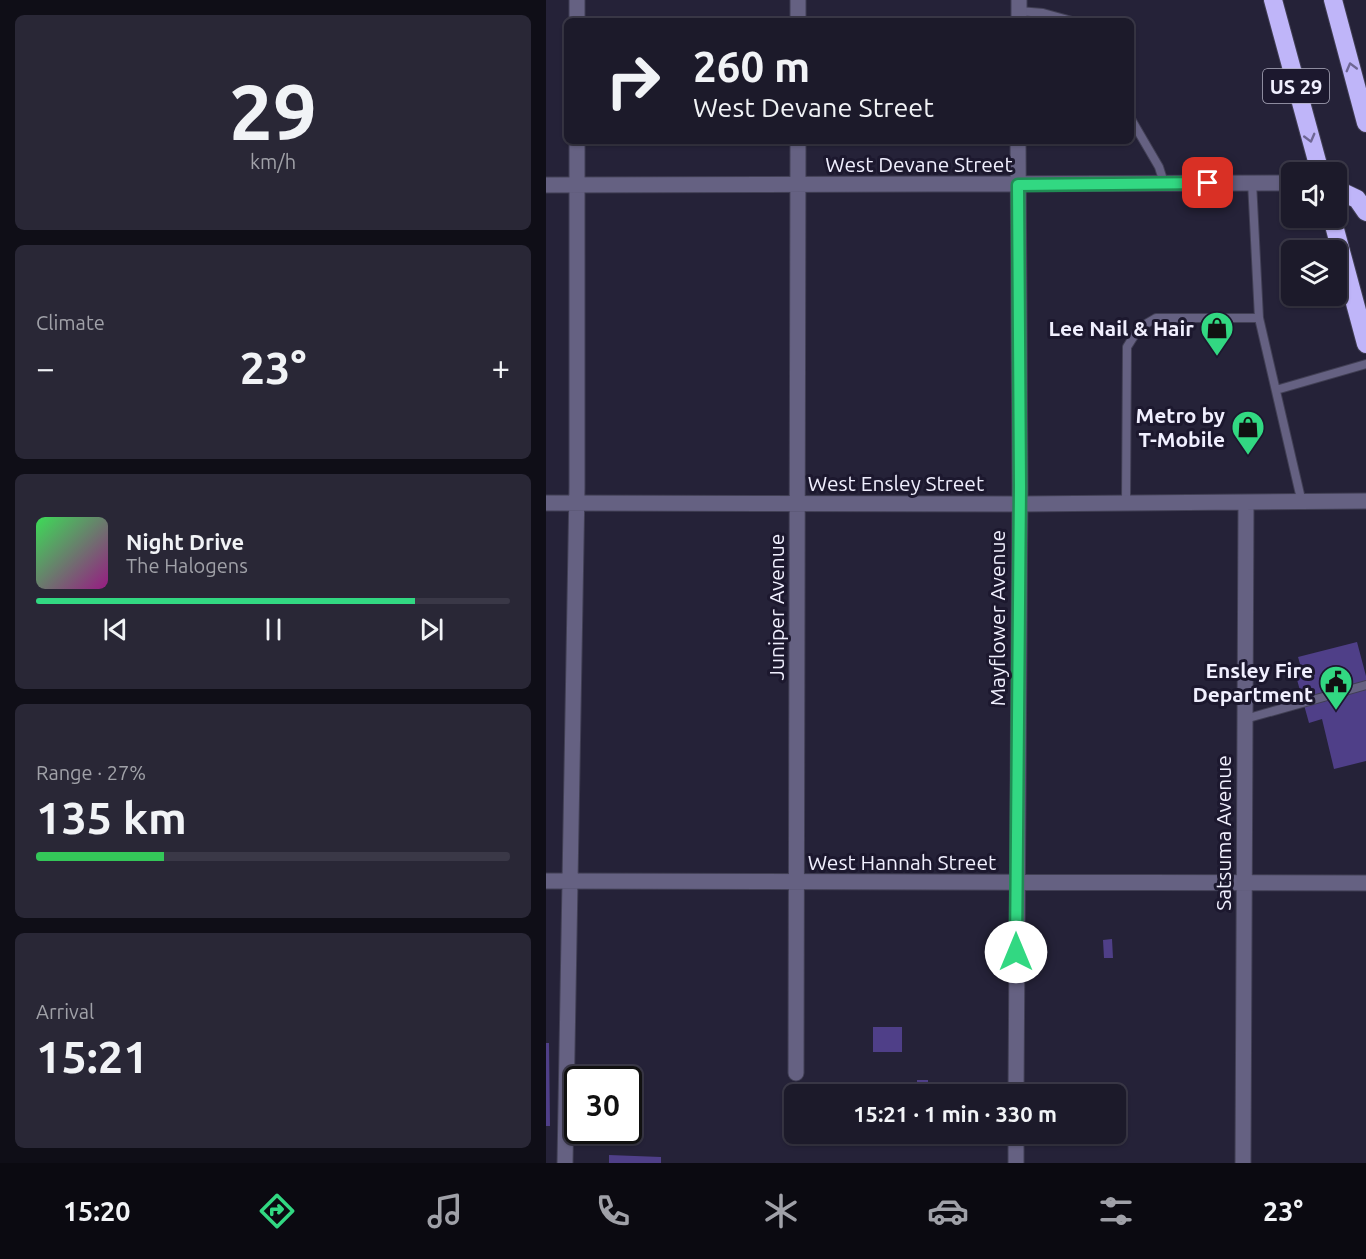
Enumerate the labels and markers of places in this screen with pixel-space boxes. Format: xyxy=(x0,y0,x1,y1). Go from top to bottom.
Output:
pin xyxy=(1182,157,1233,208)
shop icon: Lee Nail & Hair xyxy=(1199,310,1235,357)
place label: Lee Nail & Hair xyxy=(1048,316,1194,340)
place label: Metro by T-Mobile xyxy=(1136,403,1225,451)
shop icon: Metro by T-Mobile xyxy=(1230,409,1266,456)
place label: Ensley Fire Department xyxy=(1192,658,1313,706)
public building icon: Ensley Fire Department xyxy=(1318,664,1354,711)

